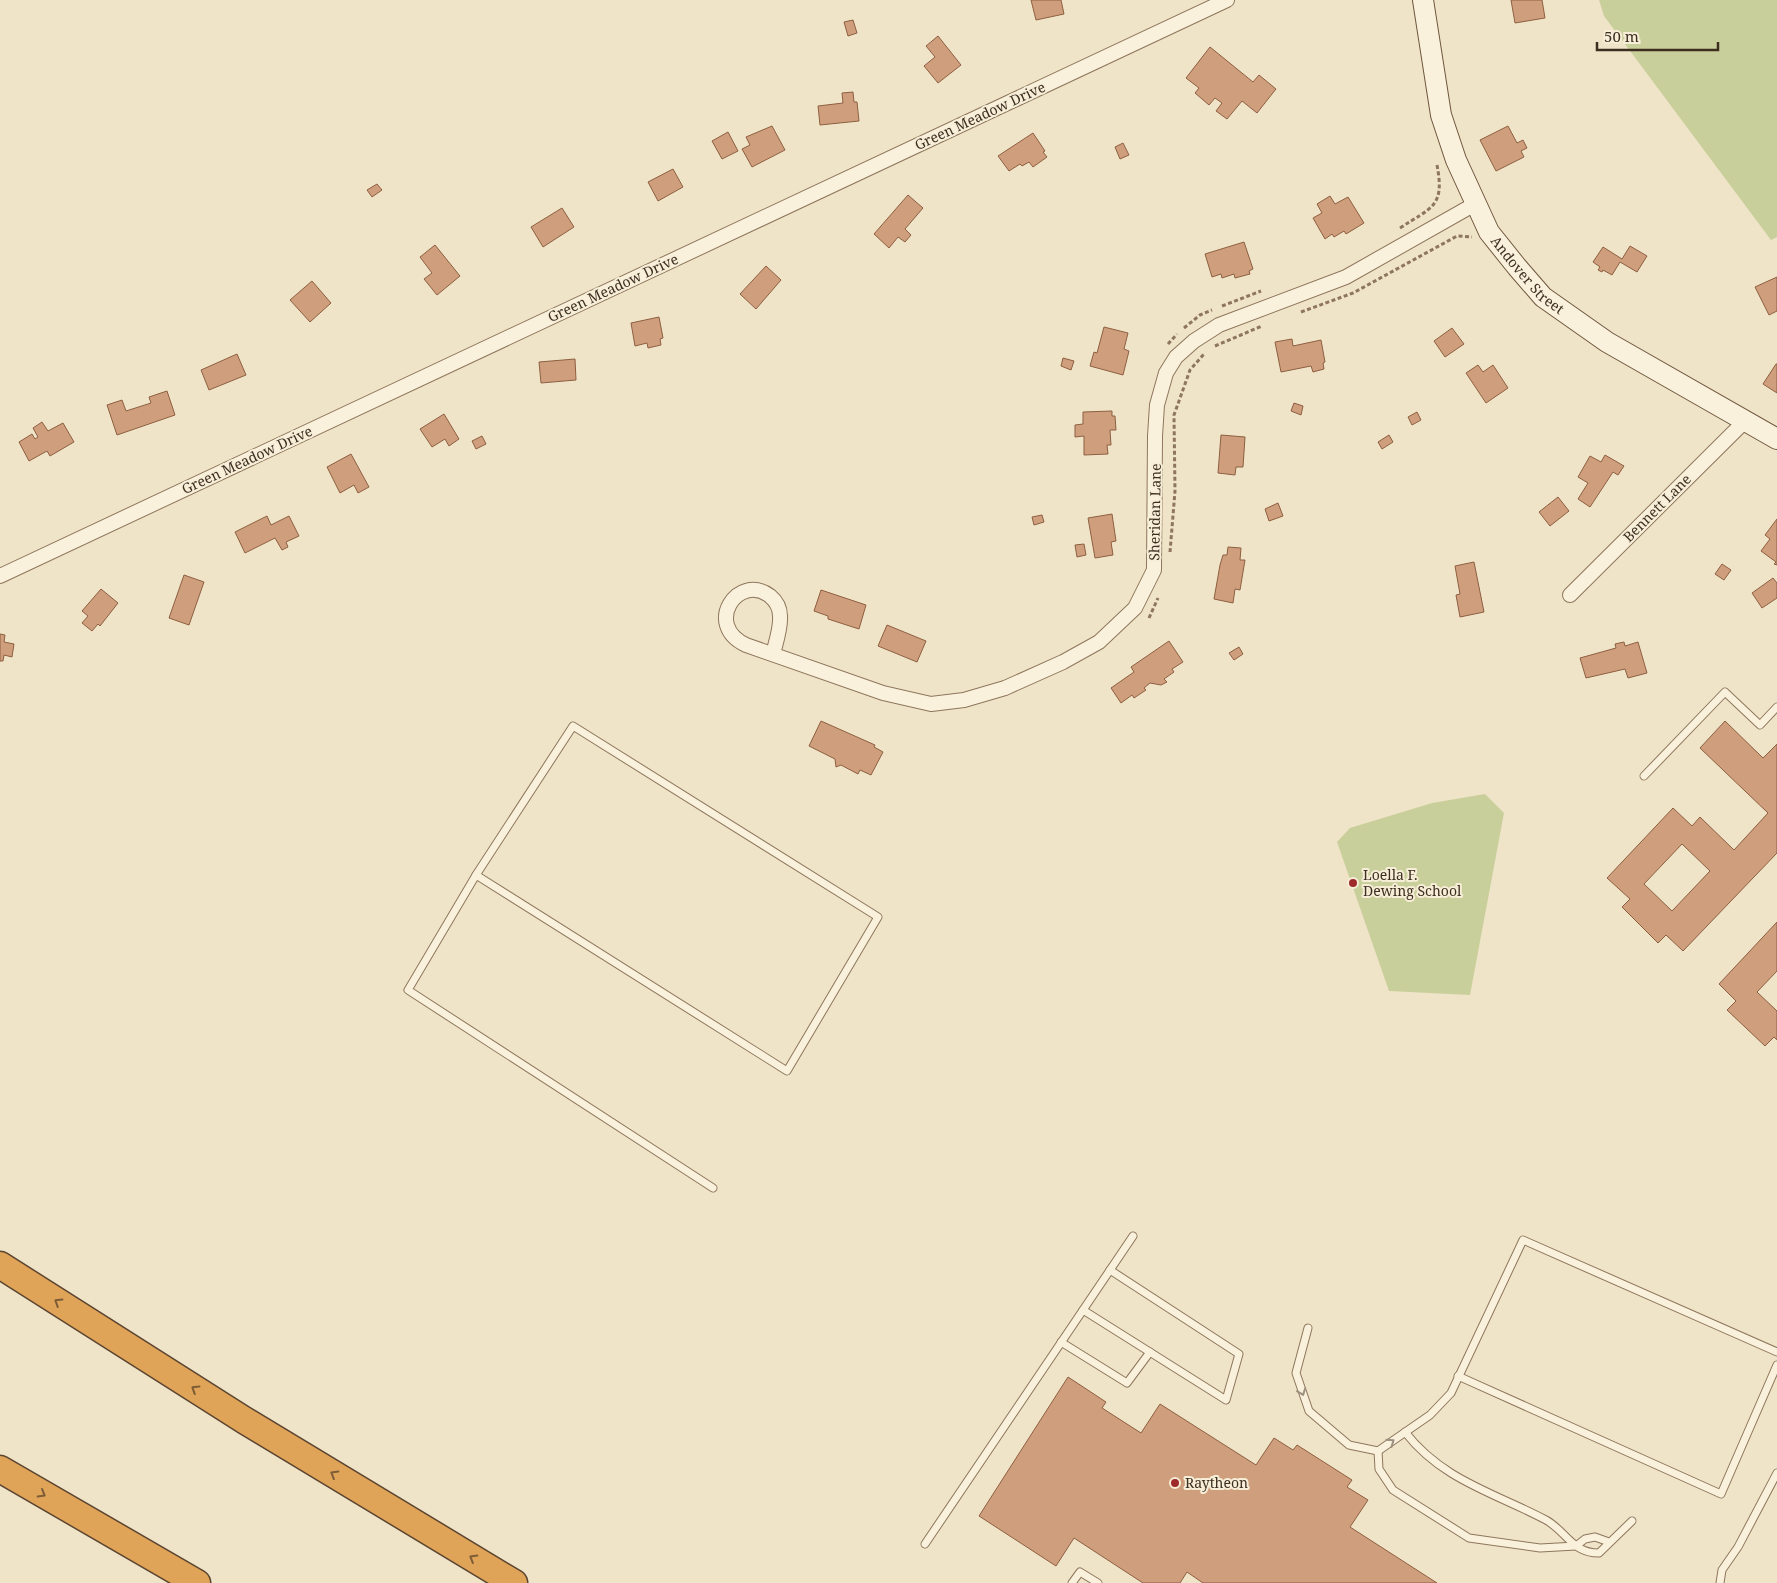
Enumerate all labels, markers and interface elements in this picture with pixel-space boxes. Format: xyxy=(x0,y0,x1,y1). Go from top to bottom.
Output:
scale bar xyxy=(1597,20,1718,52)
text: 50 m xyxy=(1604,26,1639,46)
street label: Green Meadow Drive xyxy=(911,77,1048,154)
street label: Andover Street xyxy=(1487,232,1568,318)
street label: Green Meadow Drive xyxy=(544,249,681,326)
street label: Green Meadow Drive xyxy=(178,421,315,498)
street label: Sheridan Lane xyxy=(1144,463,1165,561)
street label: Bennett Lane xyxy=(1619,470,1695,546)
place label: Loella F. Dewing School xyxy=(1363,865,1462,900)
marker: Loella F. Dewing School xyxy=(1347,877,1359,889)
one-way arrow xyxy=(54,1299,63,1308)
one-way arrow xyxy=(191,1386,201,1395)
one-way arrow xyxy=(1297,1387,1307,1395)
one-way arrow xyxy=(1385,1439,1395,1448)
one-way arrow xyxy=(330,1470,339,1480)
place label: Raytheon xyxy=(1185,1473,1248,1492)
marker: Raytheon xyxy=(1169,1477,1181,1489)
one-way arrow xyxy=(36,1487,45,1497)
one-way arrow xyxy=(469,1554,478,1564)

